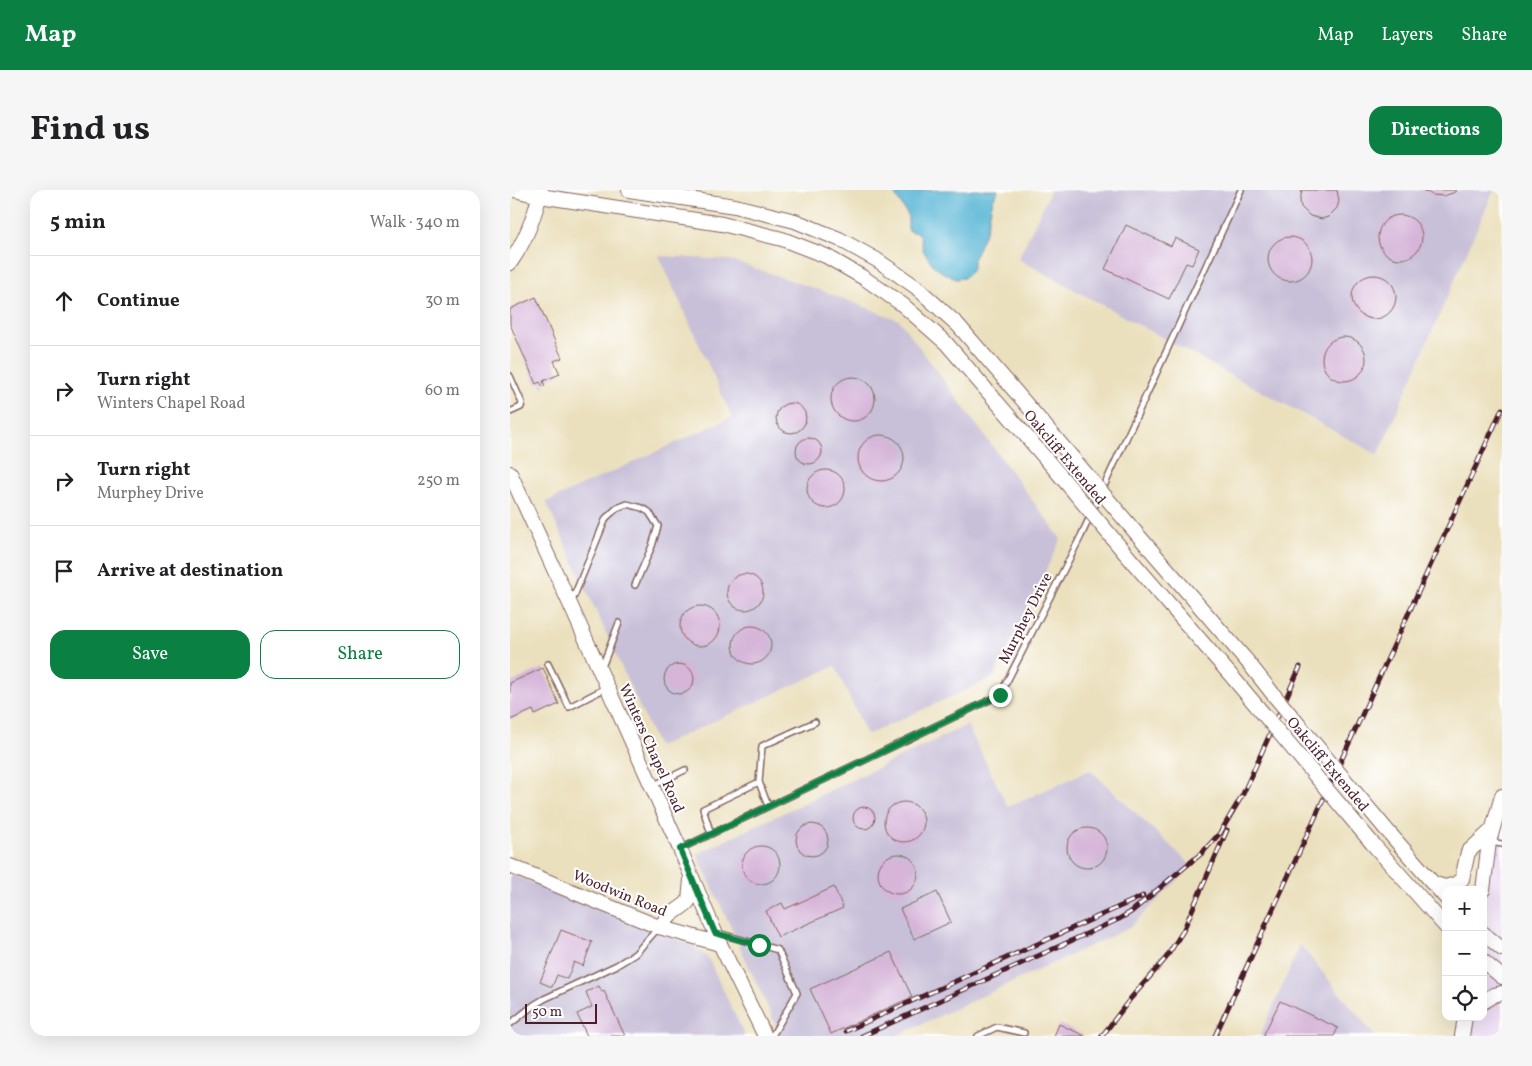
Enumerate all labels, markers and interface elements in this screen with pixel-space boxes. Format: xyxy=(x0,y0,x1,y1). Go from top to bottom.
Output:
text: Map xyxy=(25,18,76,52)
text: Map xyxy=(1317,23,1353,48)
text: Layers xyxy=(1381,23,1433,48)
text: Share xyxy=(1461,23,1507,48)
text: Find us xyxy=(30,106,150,154)
button: Directions xyxy=(1369,106,1502,155)
text: 5 min xyxy=(50,208,106,237)
text: Walk · 340 m xyxy=(370,212,460,234)
icon: ahead xyxy=(50,287,78,315)
text: Continue xyxy=(97,288,180,314)
text: 30 m xyxy=(425,290,460,312)
text: Turn right xyxy=(97,367,190,393)
icon: right xyxy=(50,377,78,405)
text: 60 m xyxy=(425,380,460,402)
text: Winters Chapel Road xyxy=(97,393,246,415)
street label: Oakcliff Extended xyxy=(1018,406,1110,510)
text: Turn right xyxy=(97,457,190,483)
icon: right xyxy=(50,467,78,495)
text: 250 m xyxy=(417,470,460,492)
text: Murphey Drive xyxy=(97,483,204,505)
icon: arrive xyxy=(50,557,78,585)
text: Arrive at destination xyxy=(97,558,283,584)
street label: Murphey Drive xyxy=(994,569,1058,668)
button: Save xyxy=(50,630,250,679)
button: Share xyxy=(260,630,460,679)
street label: Winters Chapel Road xyxy=(613,681,689,816)
route end xyxy=(989,684,1012,707)
street label: Oakcliff Extended xyxy=(1281,713,1373,817)
street label: Woodwin Road xyxy=(569,866,670,923)
map controls xyxy=(1442,886,1487,1021)
button: + xyxy=(1442,886,1487,931)
button: − xyxy=(1442,931,1487,976)
route start xyxy=(748,934,771,957)
button: locate xyxy=(1442,976,1487,1021)
scale bar xyxy=(525,1001,598,1024)
text: 50 m xyxy=(532,1003,562,1022)

